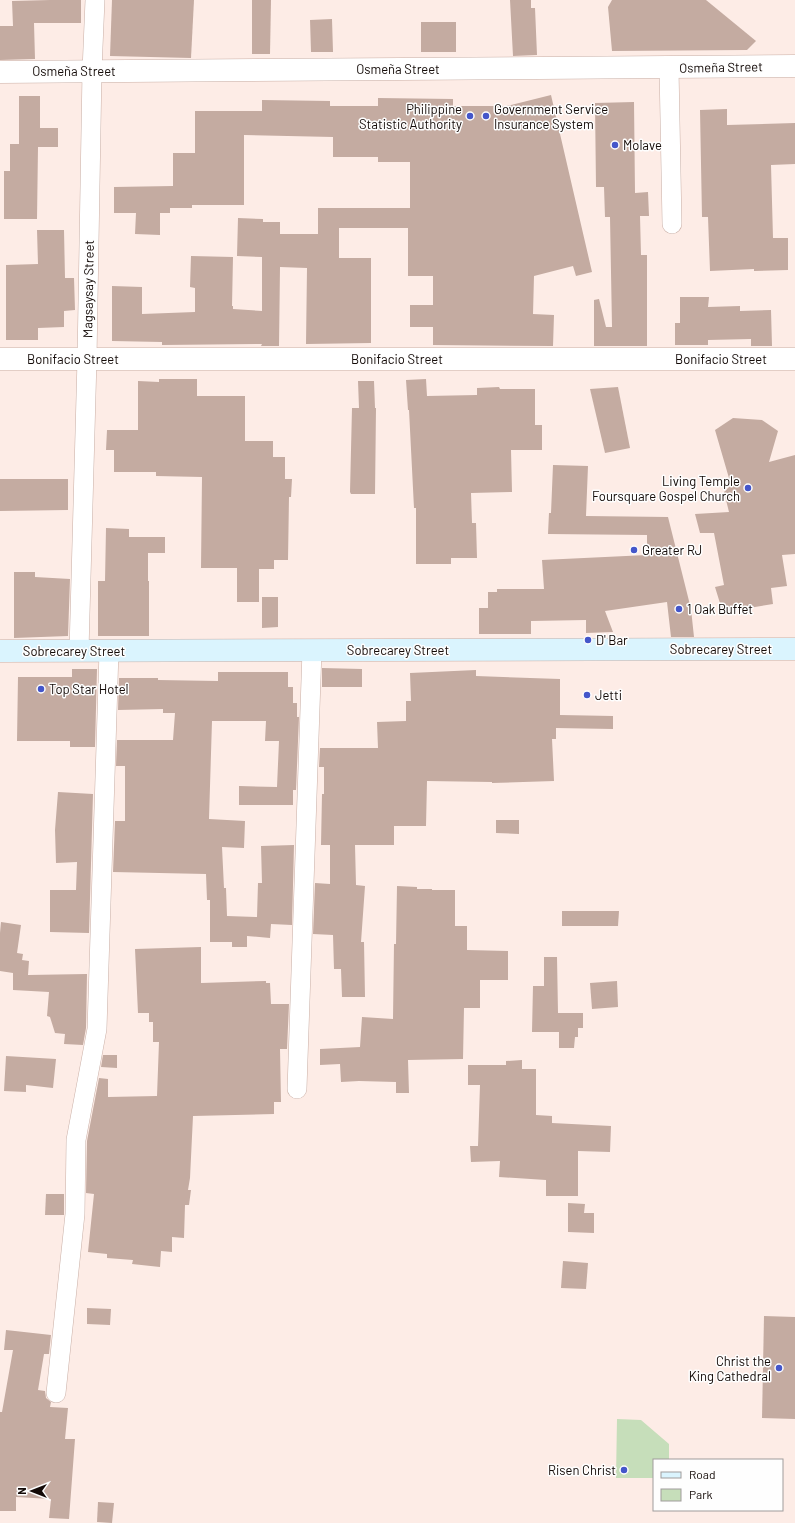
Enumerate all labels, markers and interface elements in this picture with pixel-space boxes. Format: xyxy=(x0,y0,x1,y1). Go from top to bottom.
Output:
street label: Osmeña Street xyxy=(679,58,763,76)
street label: Osmeña Street xyxy=(356,61,440,77)
street label: Osmeña Street xyxy=(32,63,116,79)
place label: Philippine Statistic Authority xyxy=(359,101,462,132)
place label: Government Service Insurance System xyxy=(494,101,608,132)
marker: Philippine Statistic Authority xyxy=(465,111,475,121)
marker: Government Service Insurance System xyxy=(481,111,491,121)
place label: Molave xyxy=(623,137,662,153)
marker: Molave xyxy=(610,140,620,150)
street label: Magsaysay Street xyxy=(79,240,97,338)
street label: Bonifacio Street xyxy=(27,351,119,367)
street label: Bonifacio Street xyxy=(351,351,443,367)
street label: Bonifacio Street xyxy=(675,351,767,367)
place label: Living Temple Foursquare Gospel Church xyxy=(592,473,740,504)
marker: Living Temple Foursquare Gospel Church xyxy=(743,483,753,493)
place label: Greater RJ xyxy=(642,542,702,558)
marker: Greater RJ xyxy=(629,545,639,555)
place label: 1 Oak Buffet xyxy=(687,601,753,617)
marker: 1 Oak Buffet xyxy=(674,604,684,614)
place label: D' Bar xyxy=(596,632,628,648)
marker: D' Bar xyxy=(583,635,593,645)
street label: Sobrecarey Street xyxy=(670,641,772,657)
street label: Sobrecarey Street xyxy=(347,642,449,658)
street label: Sobrecarey Street xyxy=(23,643,125,659)
place label: Top Star Hotel xyxy=(49,681,129,697)
marker: Top Star Hotel xyxy=(36,684,46,694)
place label: Jetti xyxy=(595,687,622,703)
marker: Jetti xyxy=(582,690,592,700)
place label: Christ the King Cathedral xyxy=(689,1353,771,1384)
marker: Christ the King Cathedral xyxy=(774,1363,784,1373)
legend xyxy=(653,1459,783,1511)
place label: Risen Christ xyxy=(548,1462,616,1478)
marker: Risen Christ xyxy=(619,1465,629,1475)
text: Road xyxy=(689,1467,716,1481)
north arrow xyxy=(12,1471,52,1511)
text: N xyxy=(15,1487,28,1495)
text: Park xyxy=(689,1487,713,1501)

